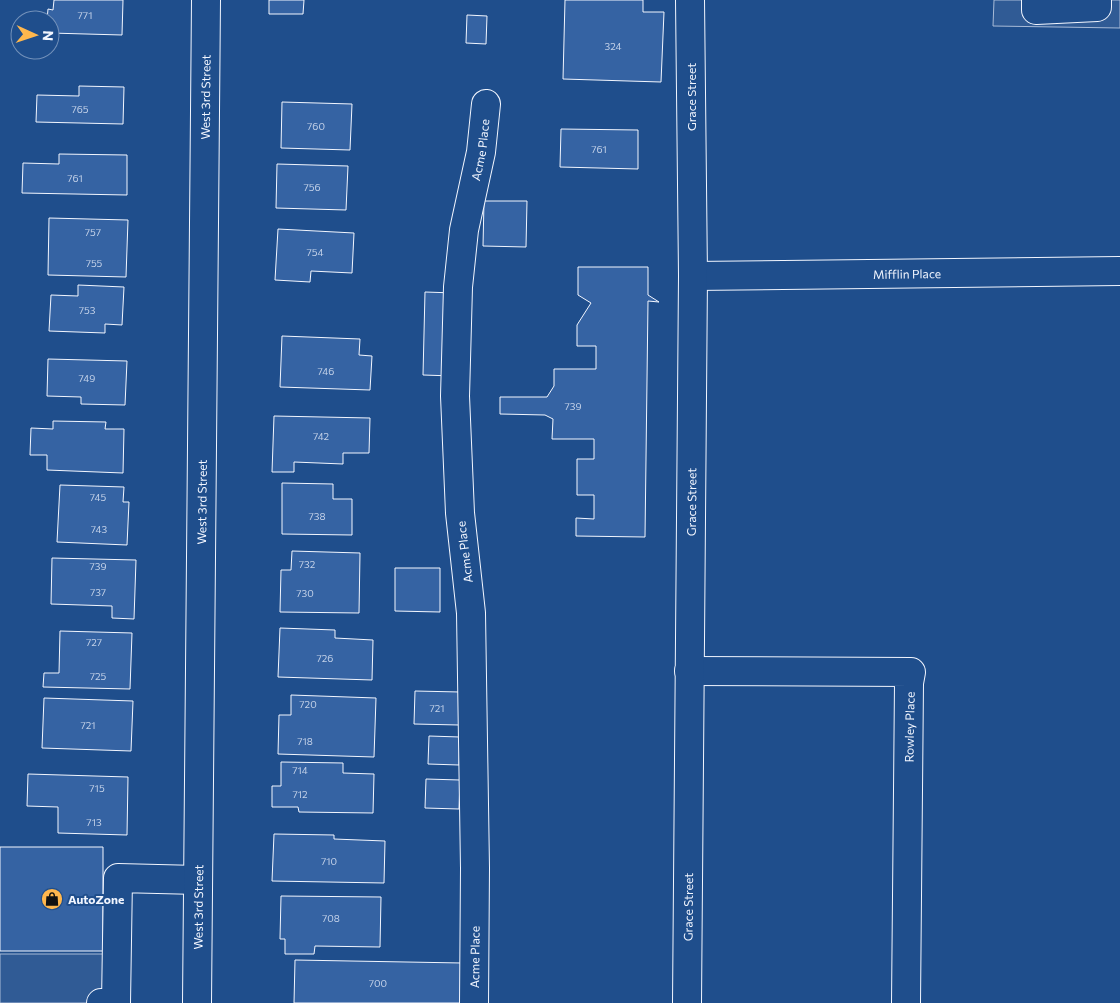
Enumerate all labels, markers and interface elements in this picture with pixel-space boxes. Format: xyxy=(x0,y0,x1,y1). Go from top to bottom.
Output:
house number: 771 xyxy=(78,9,92,21)
north arrow xyxy=(10,10,60,60)
text: N xyxy=(40,30,57,41)
house number: 324 xyxy=(604,40,622,52)
street label: West 3rd Street xyxy=(198,54,213,140)
street label: Grace Street xyxy=(684,63,698,131)
house number: 765 xyxy=(71,103,89,115)
street label: Acme Place xyxy=(468,118,491,182)
house number: 760 xyxy=(307,120,325,132)
house number: 761 xyxy=(591,143,607,155)
house number: 761 xyxy=(67,172,83,184)
house number: 756 xyxy=(303,181,321,193)
house number: 757 xyxy=(85,226,101,238)
house number: 754 xyxy=(307,246,324,258)
house number: 755 xyxy=(86,257,103,269)
street label: Mifflin Place xyxy=(873,266,941,281)
house number: 753 xyxy=(79,304,96,316)
house number: 746 xyxy=(318,365,334,377)
house number: 749 xyxy=(79,372,95,384)
house number: 739 xyxy=(564,400,582,412)
house number: 742 xyxy=(313,430,329,442)
street label: West 3rd Street xyxy=(194,459,209,545)
street label: Grace Street xyxy=(684,468,698,536)
house number: 745 xyxy=(90,491,106,503)
house number: 738 xyxy=(308,510,326,522)
street label: Acme Place xyxy=(453,520,475,584)
house number: 743 xyxy=(91,523,107,535)
house number: 732 xyxy=(299,558,316,570)
house number: 739 xyxy=(89,560,107,572)
house number: 737 xyxy=(90,586,106,598)
house number: 730 xyxy=(296,587,314,599)
house number: 727 xyxy=(86,636,102,648)
house number: 726 xyxy=(317,652,333,664)
house number: 725 xyxy=(90,670,107,682)
street label: Rowley Place xyxy=(901,691,917,763)
house number: 720 xyxy=(299,698,317,710)
house number: 721 xyxy=(429,702,445,714)
house number: 721 xyxy=(80,719,96,731)
house number: 718 xyxy=(297,735,313,747)
house number: 714 xyxy=(292,764,308,776)
house number: 715 xyxy=(89,782,105,794)
house number: 712 xyxy=(292,788,308,800)
house number: 713 xyxy=(86,816,102,828)
house number: 710 xyxy=(321,855,337,867)
street label: West 3rd Street xyxy=(190,864,205,950)
street label: Grace Street xyxy=(681,873,695,941)
shop icon: AutoZone xyxy=(40,887,64,911)
place label: AutoZone xyxy=(68,892,124,906)
house number: 708 xyxy=(322,912,340,924)
street label: Acme Place xyxy=(467,926,482,988)
house number: 700 xyxy=(369,977,387,989)

